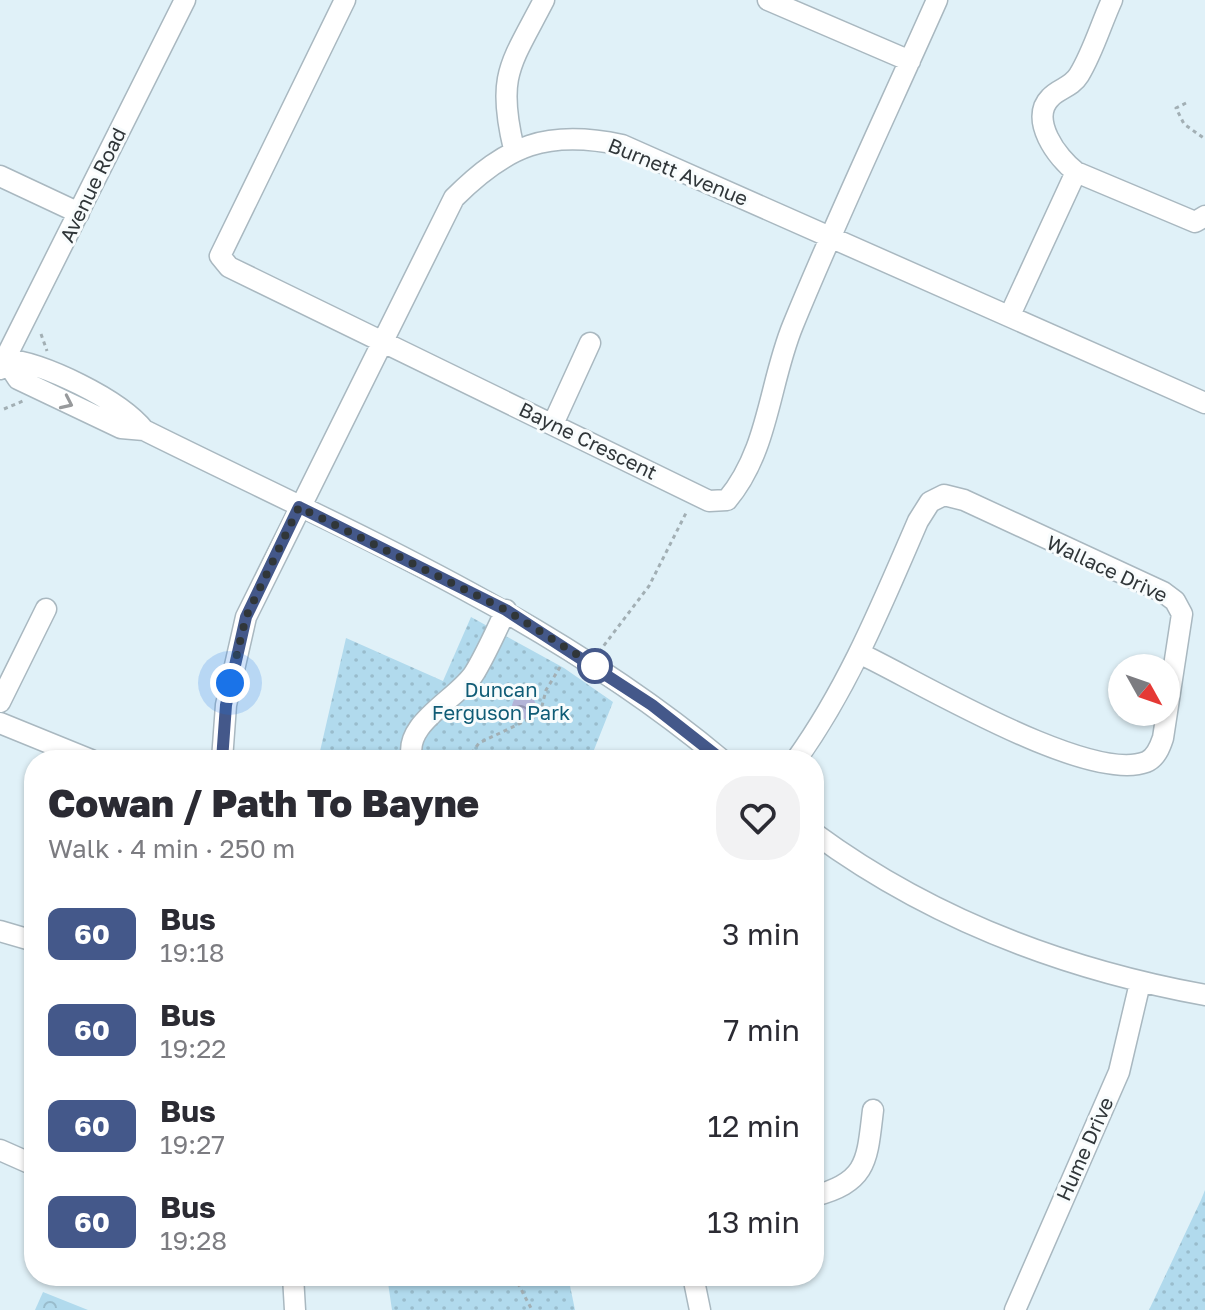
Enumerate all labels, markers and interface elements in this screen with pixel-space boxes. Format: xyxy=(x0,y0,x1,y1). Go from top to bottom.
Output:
street label: Avenue Road xyxy=(54,123,130,246)
street label: Burnett Avenue xyxy=(605,132,752,210)
one-way arrow xyxy=(59,393,73,409)
street label: Bayne Crescent xyxy=(516,396,661,484)
street label: Wallace Drive xyxy=(1043,530,1172,607)
unlabelled marker xyxy=(578,649,612,683)
north arrow xyxy=(1108,654,1180,726)
map controls xyxy=(1108,654,1180,726)
your location xyxy=(210,663,250,703)
park label: Duncan Ferguson Park xyxy=(432,677,570,724)
button: heart xyxy=(716,776,800,860)
text: Cowan / Path To Bayne xyxy=(48,780,479,825)
text: Walk · 4 min · 250 m xyxy=(48,833,295,864)
text: Bus xyxy=(160,901,216,937)
text: 3 min xyxy=(722,916,800,952)
text: 60 xyxy=(74,917,110,950)
text: 19:18 xyxy=(160,937,225,968)
text: Bus xyxy=(160,997,216,1033)
text: 7 min xyxy=(724,1012,800,1048)
text: 60 xyxy=(74,1013,110,1046)
text: 19:22 xyxy=(160,1033,226,1064)
text: Bus xyxy=(160,1093,216,1129)
street label: Hume Drive xyxy=(1051,1093,1118,1204)
text: 12 min xyxy=(708,1108,800,1144)
text: 60 xyxy=(74,1109,110,1142)
text: 19:27 xyxy=(160,1129,225,1160)
text: Bus xyxy=(160,1189,216,1225)
text: 13 min xyxy=(707,1204,800,1240)
text: 60 xyxy=(74,1205,110,1238)
text: 19:28 xyxy=(160,1225,227,1256)

